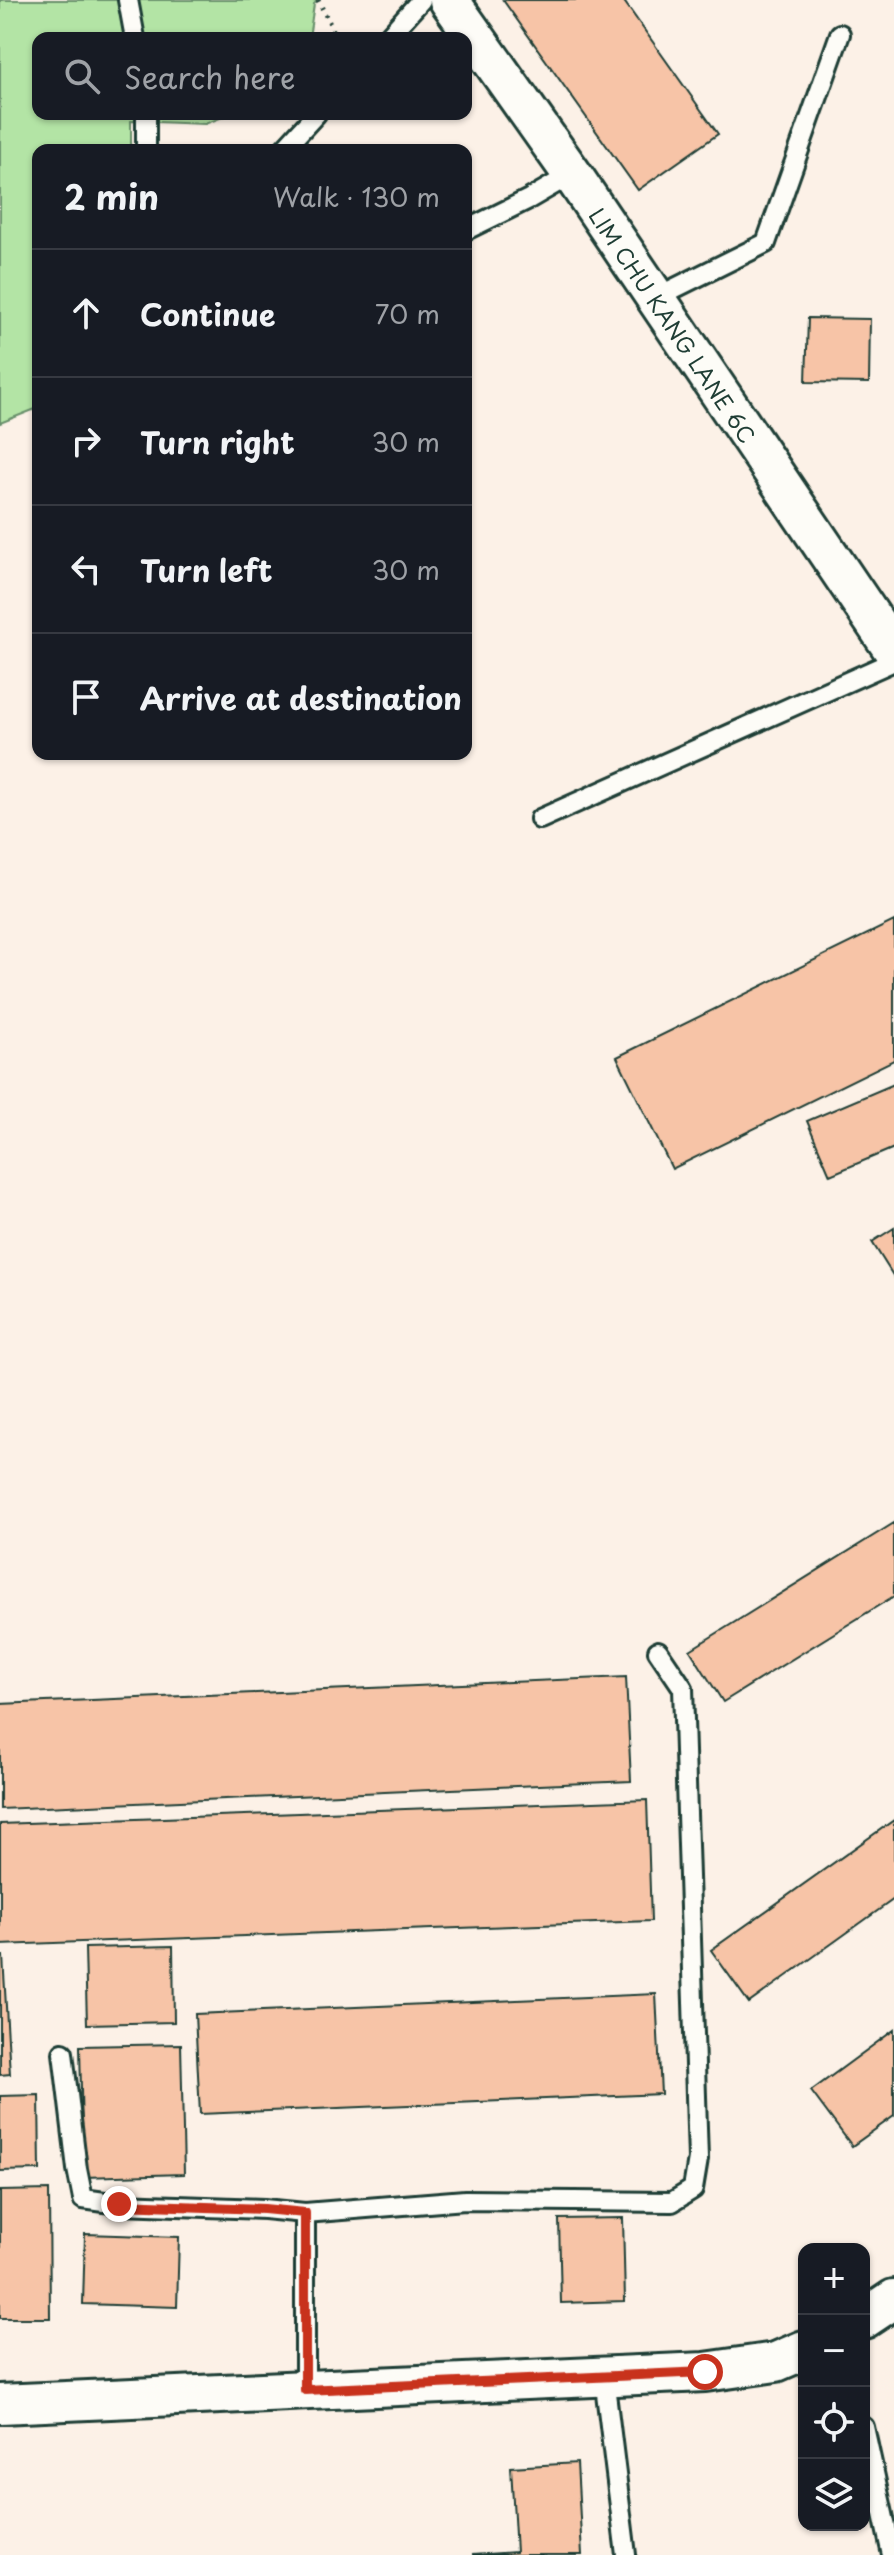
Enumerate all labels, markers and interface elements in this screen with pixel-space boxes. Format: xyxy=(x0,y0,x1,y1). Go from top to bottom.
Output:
search box xyxy=(32,32,472,120)
icon: search xyxy=(60,54,104,98)
text: Search here xyxy=(124,54,296,99)
text: 2 min xyxy=(64,170,159,222)
text: Walk · 130 m xyxy=(273,177,440,216)
street label: LIM CHU KANG LANE 6C xyxy=(582,201,764,449)
icon: ahead xyxy=(64,291,108,335)
text: Continue xyxy=(140,291,275,336)
text: 70 m xyxy=(375,294,440,333)
icon: right xyxy=(64,419,108,463)
text: Turn right xyxy=(140,419,295,464)
text: 30 m xyxy=(372,422,440,461)
icon: left xyxy=(64,547,108,591)
text: Turn left xyxy=(140,547,272,592)
text: 30 m xyxy=(372,550,440,589)
icon: arrive xyxy=(64,675,108,719)
text: Arrive at destination xyxy=(140,675,462,720)
route end xyxy=(101,2186,137,2222)
map controls xyxy=(798,2243,870,2531)
button: + xyxy=(798,2243,870,2315)
button: − xyxy=(798,2315,870,2387)
route start xyxy=(687,2354,723,2390)
button: locate xyxy=(798,2387,870,2459)
button: layers xyxy=(798,2459,870,2531)

